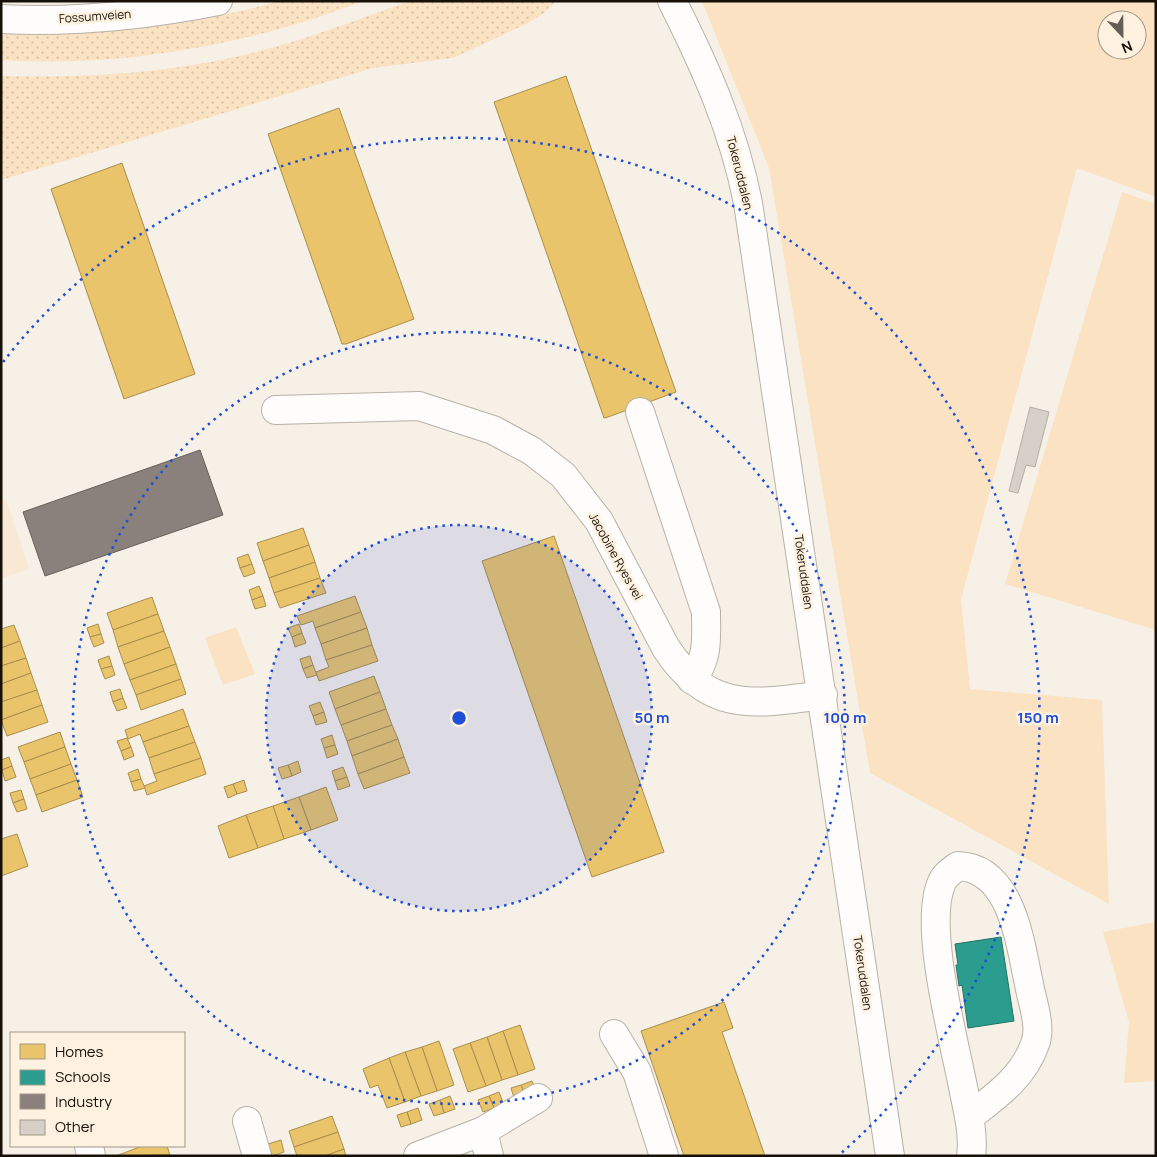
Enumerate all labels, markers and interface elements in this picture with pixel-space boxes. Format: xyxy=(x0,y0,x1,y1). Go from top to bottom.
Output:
street label: Fossumveien xyxy=(58,5,132,27)
north arrow xyxy=(1097,10,1147,60)
text: N xyxy=(1119,37,1135,58)
street label: Tokeruddalen xyxy=(723,134,757,212)
street label: Jacobine Ryes vei xyxy=(585,509,647,603)
street label: Tokeruddalen xyxy=(790,534,818,610)
text: 50 m xyxy=(634,707,670,728)
text: 100 m xyxy=(824,707,866,728)
text: 150 m xyxy=(1017,707,1059,728)
centre of rings xyxy=(450,709,468,727)
street label: Tokeruddalen xyxy=(849,935,877,1011)
legend xyxy=(10,1032,185,1147)
text: Homes xyxy=(55,1041,104,1062)
text: Schools xyxy=(55,1066,111,1087)
text: Industry xyxy=(55,1091,112,1112)
text: Other xyxy=(55,1116,96,1137)

